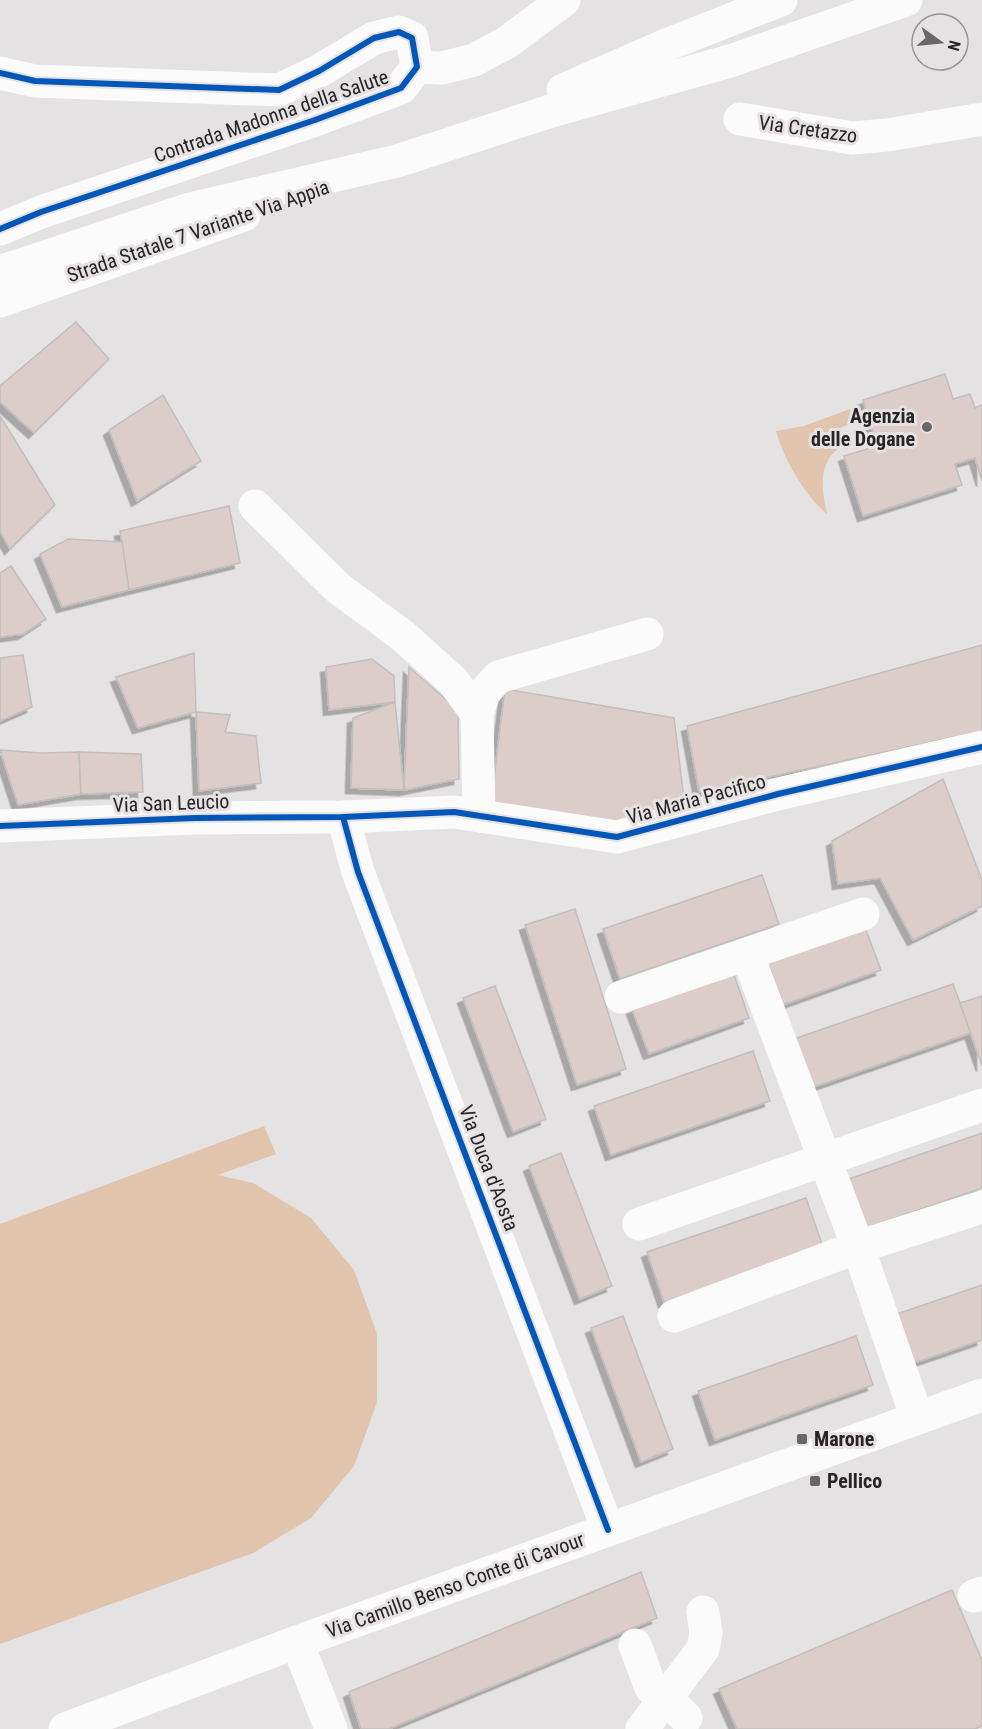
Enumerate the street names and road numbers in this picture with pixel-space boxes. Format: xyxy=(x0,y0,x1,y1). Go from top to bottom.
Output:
street label: Contrada Madonna della Salute xyxy=(150,64,392,168)
street label: Via Cretazzo xyxy=(757,110,859,148)
street label: Strada Statale 7 Variante Via Appia xyxy=(64,175,332,287)
street label: Via Maria Pacifico xyxy=(624,769,768,829)
street label: Via San Leucio xyxy=(112,789,230,817)
street label: Via Duca d'Aosta xyxy=(454,1102,524,1234)
street label: Via Camillo Benso Conte di Cavour xyxy=(323,1527,587,1643)

